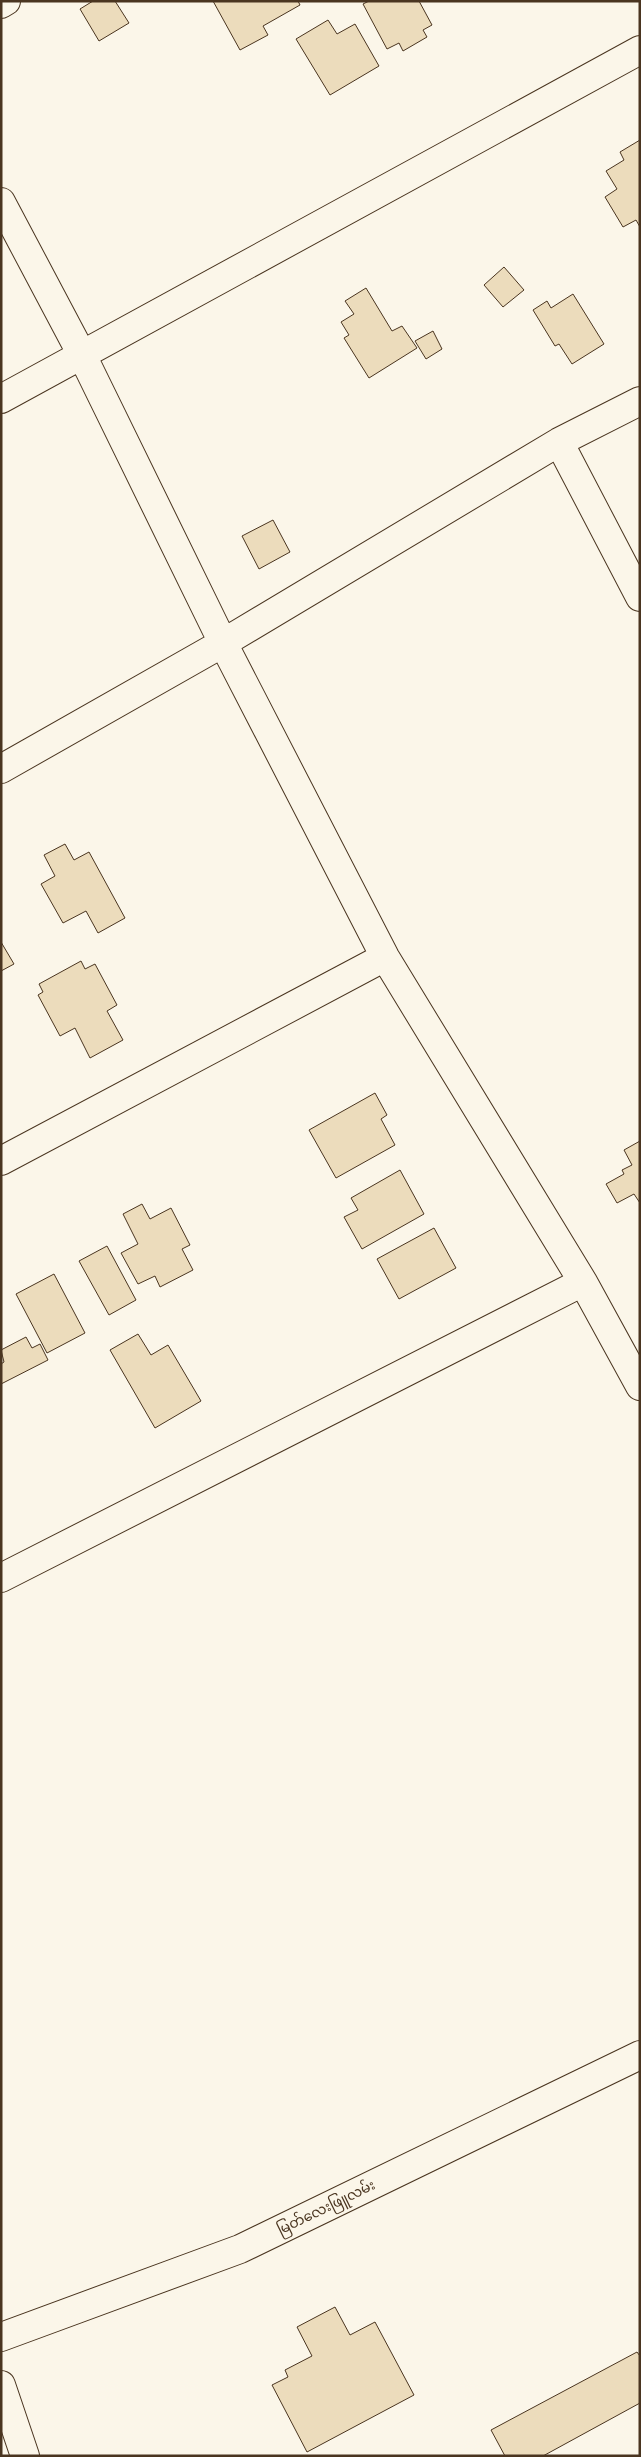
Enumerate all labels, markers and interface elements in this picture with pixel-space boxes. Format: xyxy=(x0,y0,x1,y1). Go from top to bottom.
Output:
street label: မြတ်လေးဖြူလမ်း xyxy=(273,2174,379,2241)

